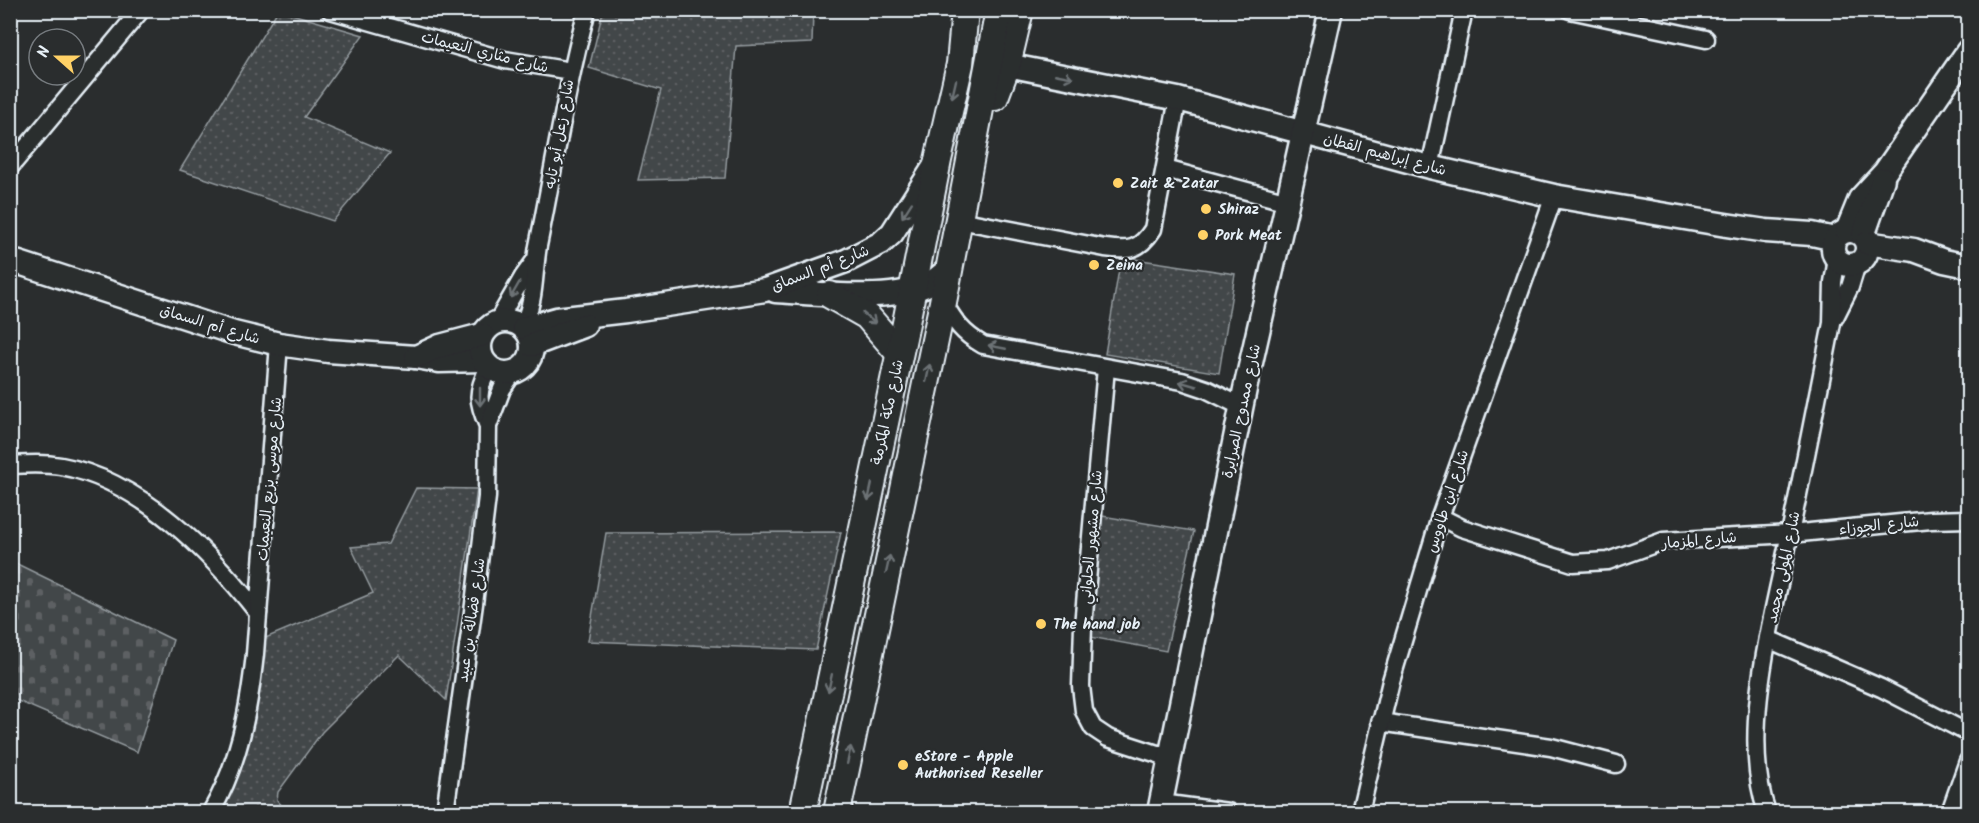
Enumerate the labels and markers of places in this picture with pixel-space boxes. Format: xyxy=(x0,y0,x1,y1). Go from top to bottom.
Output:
place label: Zait & Zatar xyxy=(1130,172,1219,196)
marker: Zait & Zatar xyxy=(1111,176,1125,190)
place label: Shiraz xyxy=(1218,198,1259,222)
marker: Shiraz xyxy=(1199,202,1213,216)
place label: Pork Meat xyxy=(1215,224,1282,248)
marker: Pork Meat xyxy=(1196,228,1210,242)
place label: Zeina xyxy=(1106,254,1143,278)
marker: Zeina xyxy=(1087,258,1101,272)
place label: The hand job xyxy=(1053,613,1141,637)
marker: The hand job xyxy=(1034,617,1048,631)
place label: eStore - Apple Authorised Reseller xyxy=(915,745,1043,786)
marker: eStore - Apple Authorised Reseller xyxy=(896,758,910,772)

